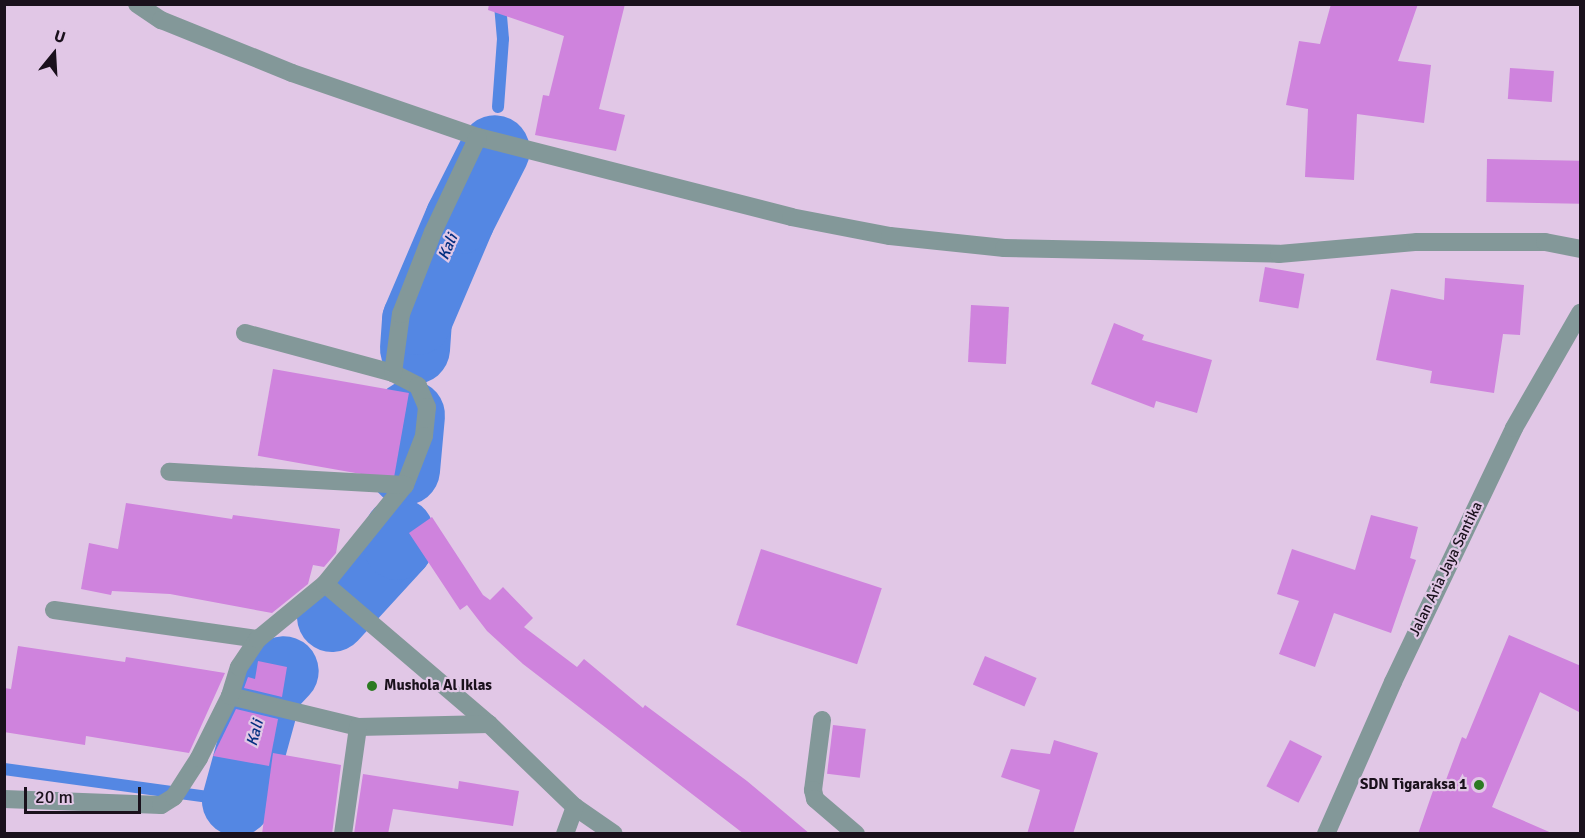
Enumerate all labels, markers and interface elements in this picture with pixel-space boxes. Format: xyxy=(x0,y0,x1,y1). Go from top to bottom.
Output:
north arrow xyxy=(24,24,84,84)
text: U xyxy=(51,26,68,48)
water label: Kali xyxy=(434,231,462,263)
street label: Jalan Aria Jaya Santika xyxy=(1406,499,1486,639)
place label: Mushola Al Iklas xyxy=(384,677,492,695)
marker: Mushola Al Iklas xyxy=(365,679,379,693)
water label: Kali xyxy=(242,718,268,748)
scale bar xyxy=(27,775,144,813)
place label: SDN Tigaraksa 1 xyxy=(1360,776,1467,794)
marker: SDN Tigaraksa 1 xyxy=(1472,778,1486,792)
text: 20 m xyxy=(35,786,73,808)

